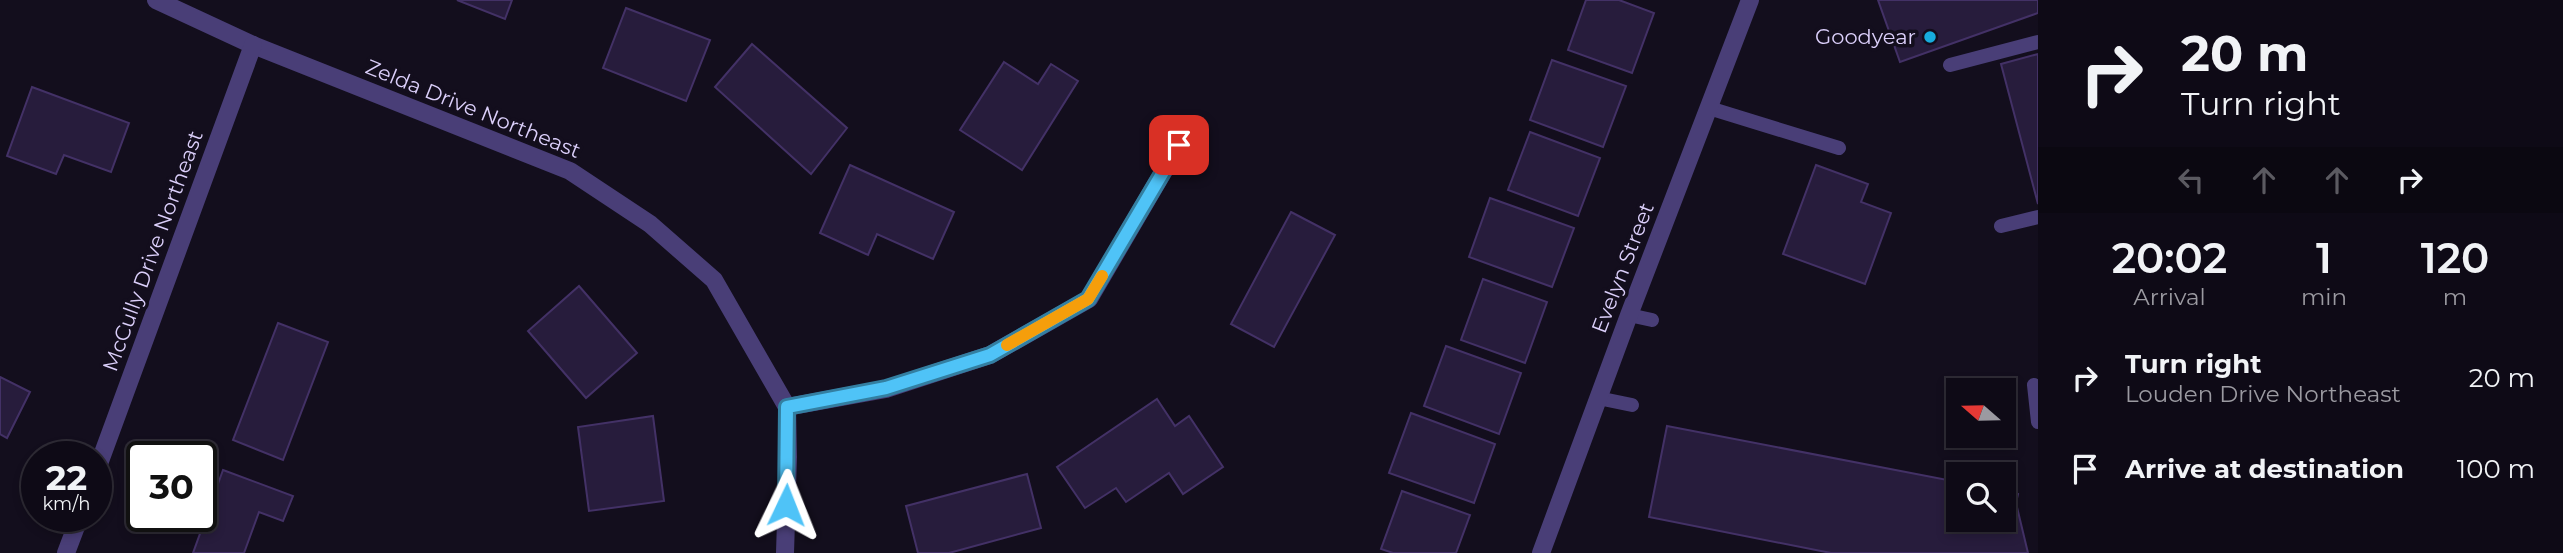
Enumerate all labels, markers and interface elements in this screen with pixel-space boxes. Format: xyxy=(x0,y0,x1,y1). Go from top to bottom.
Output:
place label: Goodyear xyxy=(1815,24,1916,49)
text: 20 m xyxy=(2181,24,2308,83)
icon: right xyxy=(2066,28,2157,119)
marker: Goodyear xyxy=(1922,29,1938,45)
street label: Zelda Drive Northeast xyxy=(362,54,584,163)
text: Turn right xyxy=(2181,84,2341,123)
pin xyxy=(1149,115,1209,175)
icon: arrive xyxy=(1160,126,1198,164)
street label: McCully Drive Northeast xyxy=(97,127,208,375)
icon: left xyxy=(2172,161,2210,199)
icon: ahead xyxy=(2245,161,2283,199)
icon: ahead xyxy=(2318,161,2356,199)
icon: right xyxy=(2391,161,2429,199)
street label: Evelyn Street xyxy=(1586,199,1659,337)
text: 20:02 xyxy=(2112,232,2227,284)
text: 1 xyxy=(2316,232,2332,284)
text: 120 xyxy=(2421,232,2489,284)
text: Arrival xyxy=(2133,283,2206,311)
text: min xyxy=(2301,283,2347,311)
text: m xyxy=(2443,283,2467,311)
text: Turn right xyxy=(2125,348,2261,380)
icon: right xyxy=(2066,359,2104,397)
text: 20 m xyxy=(2469,362,2535,394)
north arrow xyxy=(1946,378,2016,448)
map controls xyxy=(1946,378,2016,532)
text: Louden Drive Northeast xyxy=(2125,380,2401,408)
speed limit sign: 30 xyxy=(126,441,217,532)
icon: arrive xyxy=(2066,450,2104,488)
text: Arrive at destination xyxy=(2125,453,2404,485)
text: 100 m xyxy=(2457,453,2535,485)
text: 22 xyxy=(46,456,87,499)
button: search xyxy=(1946,462,2016,532)
position arrow xyxy=(749,468,823,542)
text: km/h xyxy=(42,493,91,515)

